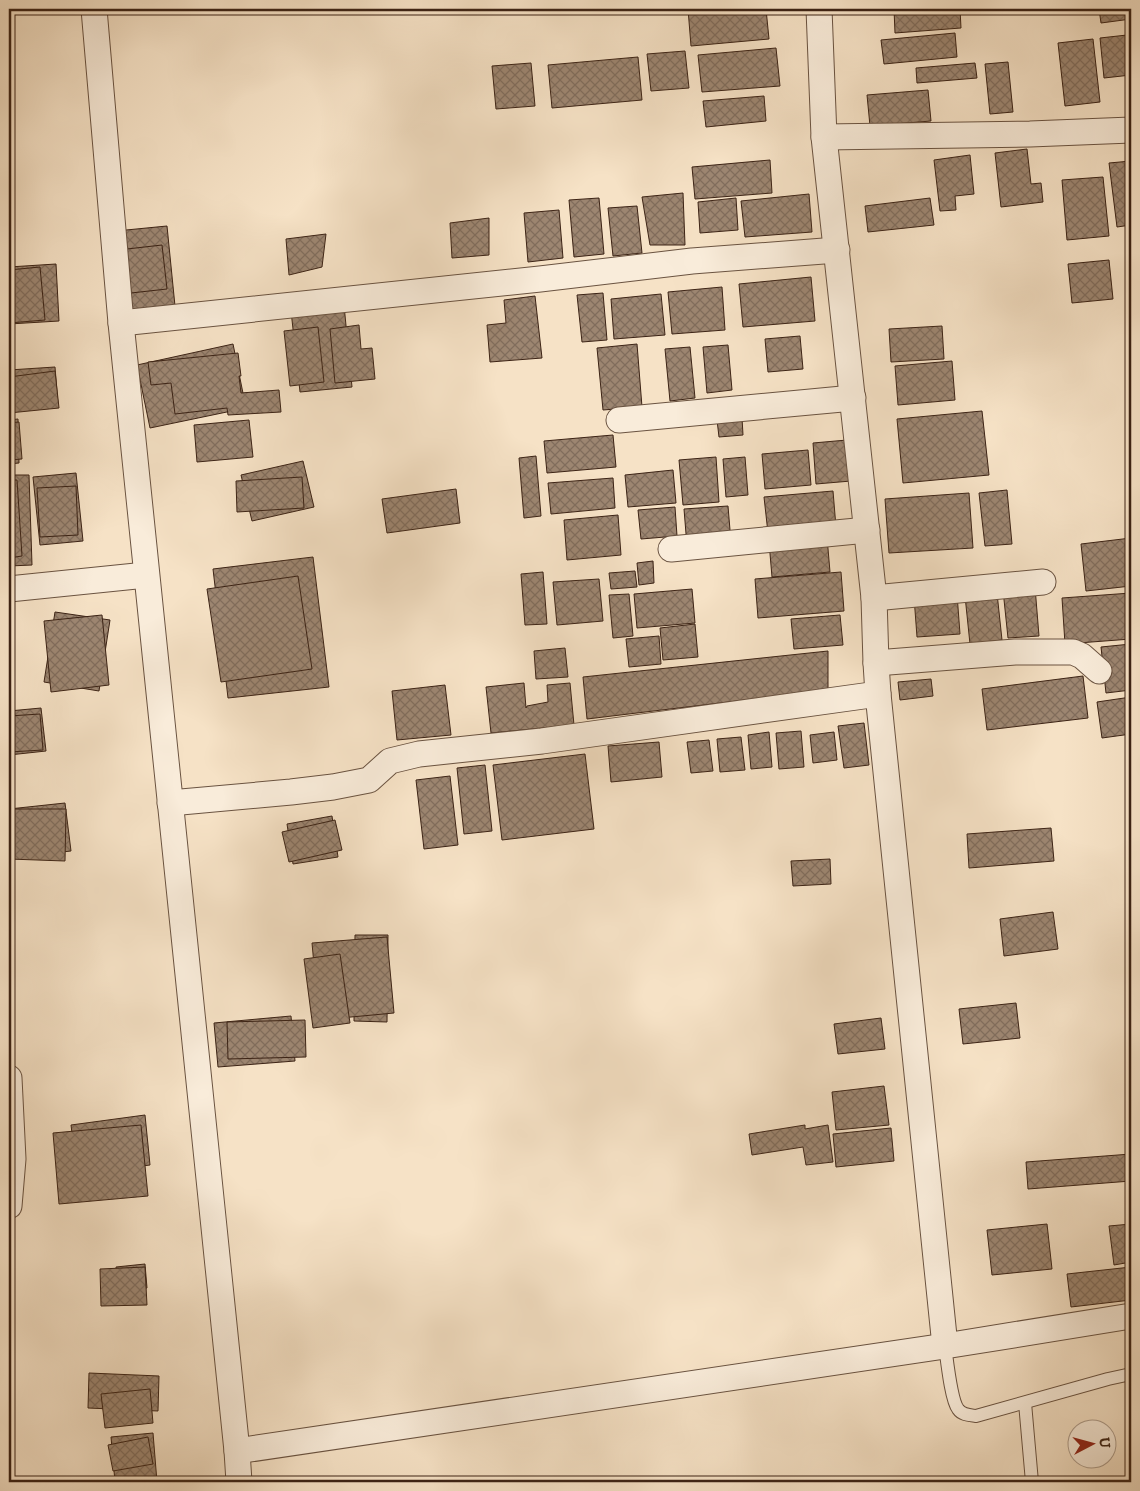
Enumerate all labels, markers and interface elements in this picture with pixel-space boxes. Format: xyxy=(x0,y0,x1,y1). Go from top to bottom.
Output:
north arrow xyxy=(1068,1418,1118,1468)
text: U xyxy=(1094,1436,1113,1449)

